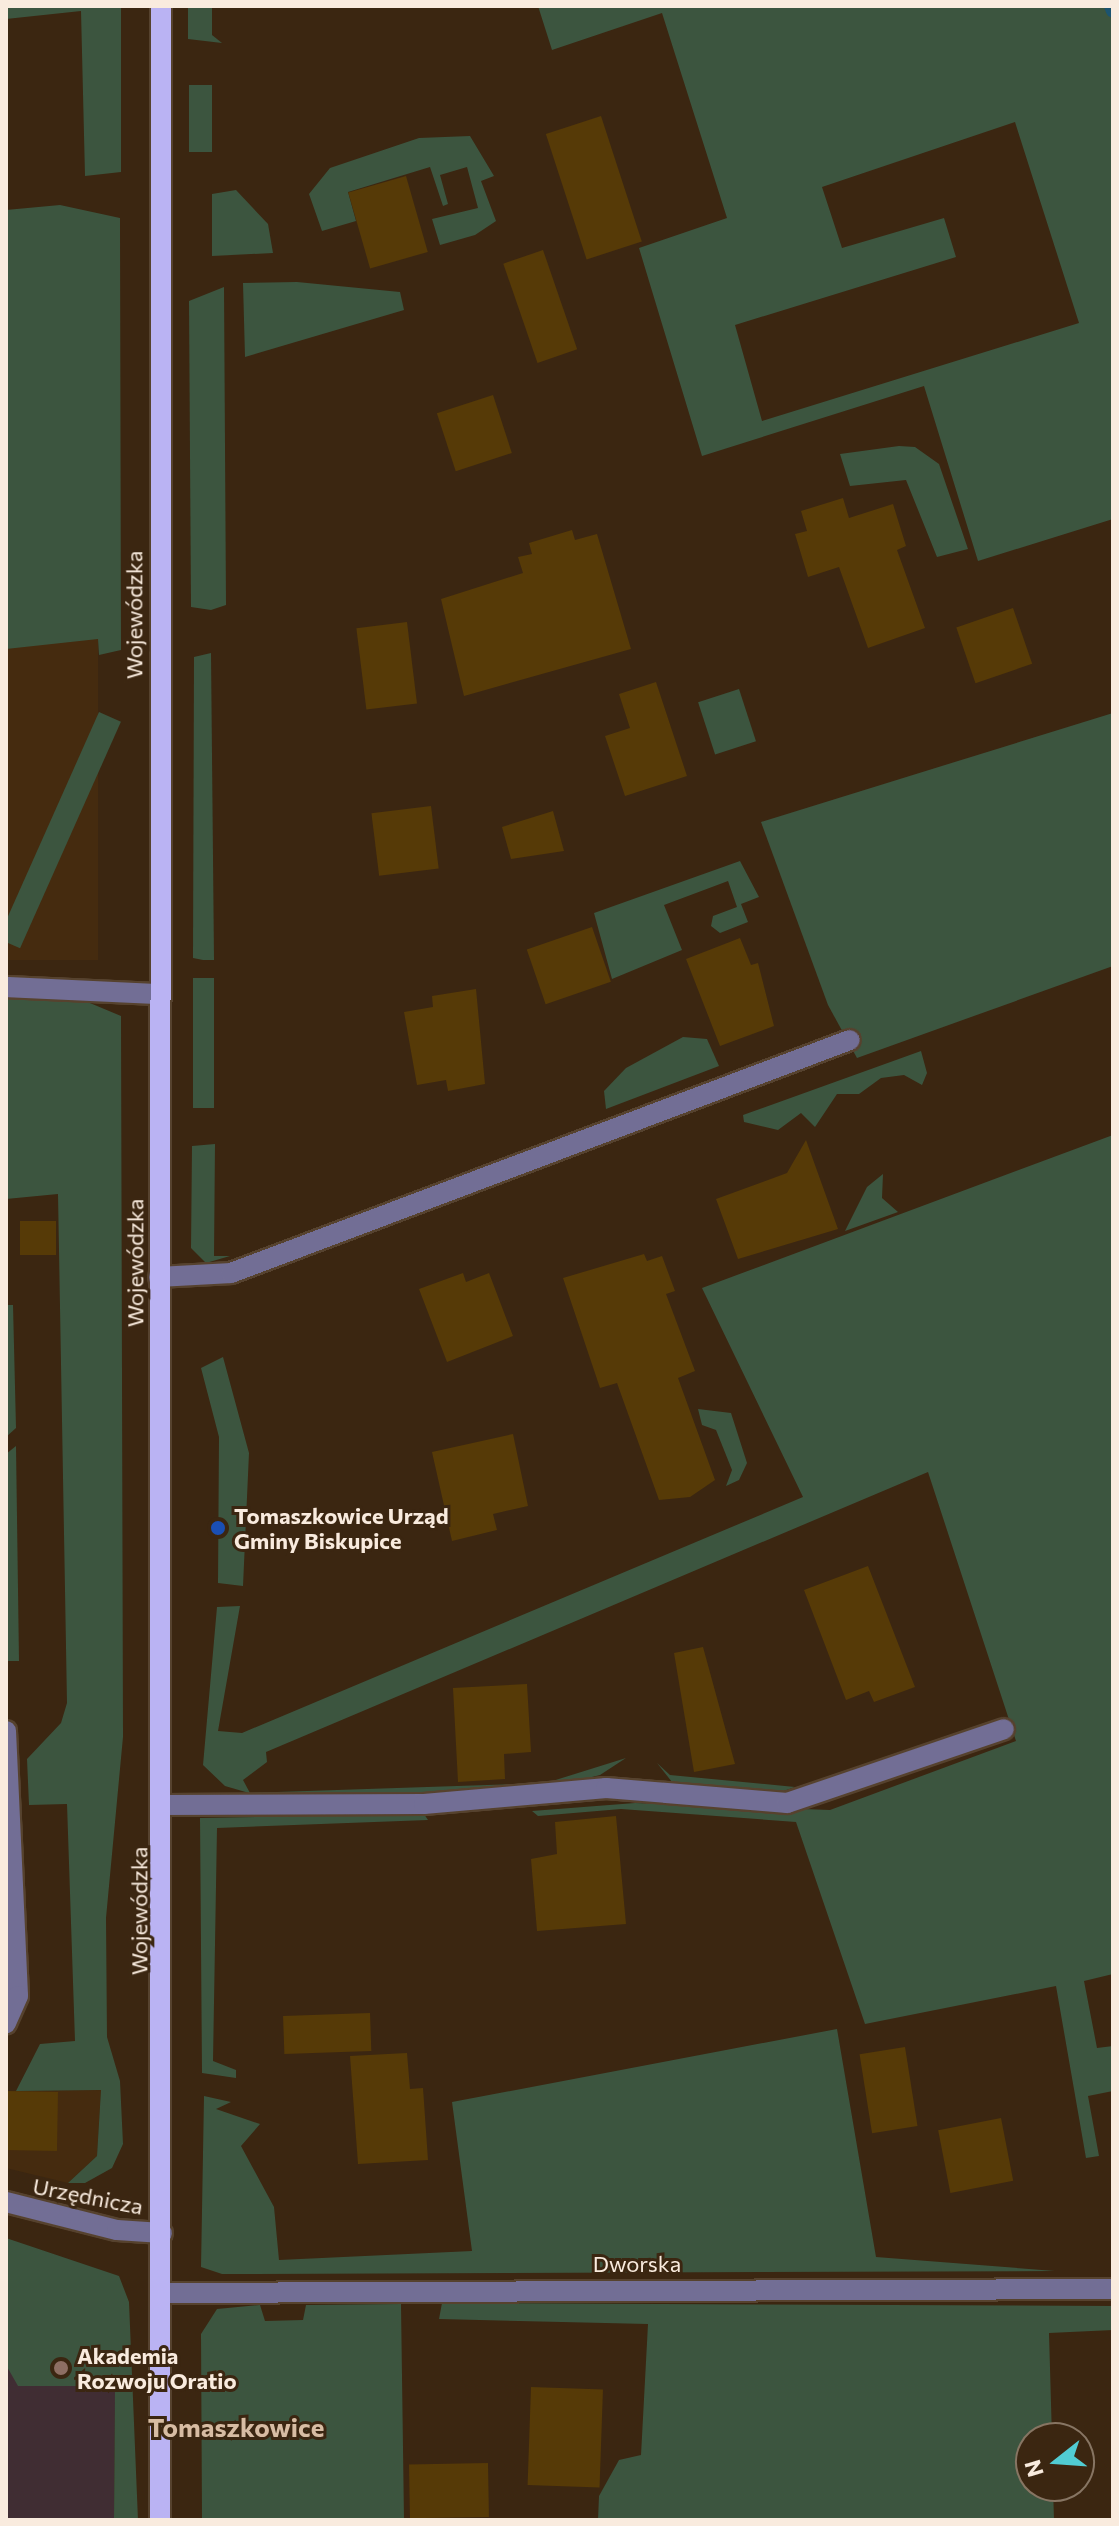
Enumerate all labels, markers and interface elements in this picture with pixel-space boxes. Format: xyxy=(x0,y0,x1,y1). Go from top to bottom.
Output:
street label: Wojewódzka xyxy=(121,551,147,679)
street label: Wojewódzka xyxy=(122,1199,148,1327)
place label: Tomaszkowice Urząd Gminy Biskupice xyxy=(234,1502,449,1554)
marker: Tomaszkowice Urząd Gminy Biskupice xyxy=(209,1519,227,1537)
street label: Wojewódzka xyxy=(126,1847,152,1975)
street label: Urzędnicza xyxy=(31,2172,145,2220)
street label: Dworska xyxy=(593,2251,681,2277)
place label: Akademia Rozwoju Oratio xyxy=(77,2342,237,2394)
marker: Akademia Rozwoju Oratio xyxy=(52,2359,70,2377)
district label: Tomaszkowice xyxy=(148,2411,324,2443)
north arrow xyxy=(1015,2422,1095,2502)
text: N xyxy=(1018,2457,1049,2480)

